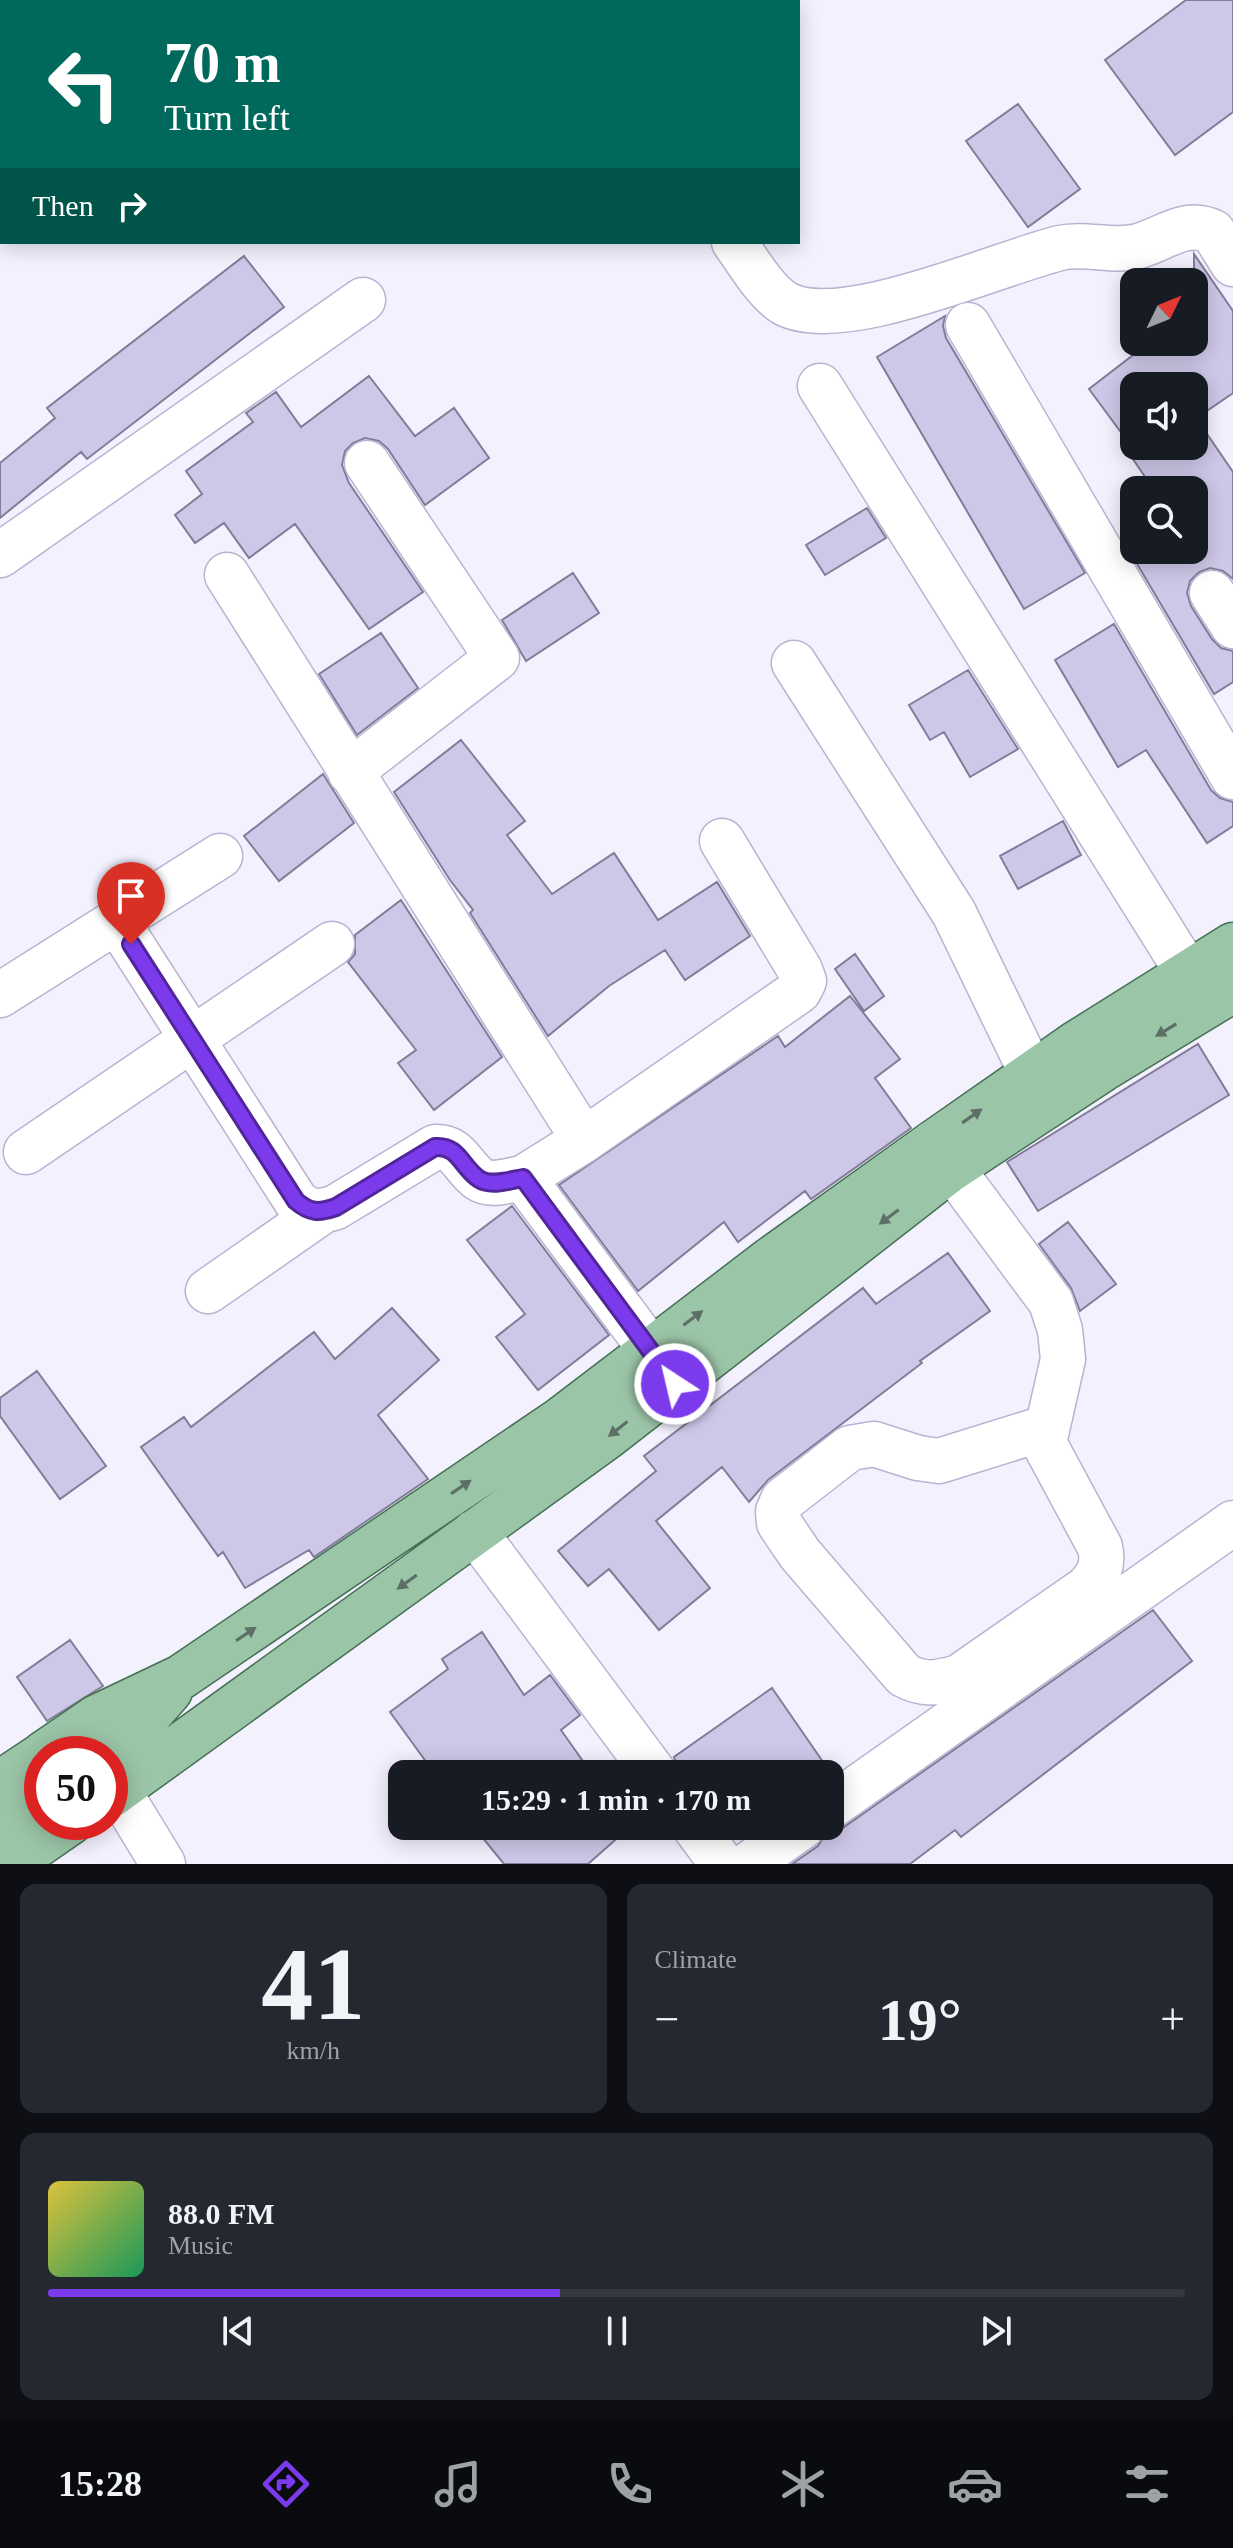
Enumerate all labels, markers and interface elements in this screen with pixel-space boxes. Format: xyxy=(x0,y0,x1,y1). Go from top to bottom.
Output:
icon: left xyxy=(32,32,136,136)
text: 70 m xyxy=(164,32,281,94)
text: Turn left xyxy=(164,98,290,138)
icon: right xyxy=(110,184,154,228)
text: Then xyxy=(32,189,94,222)
north arrow xyxy=(1120,268,1208,356)
map controls xyxy=(1120,268,1208,564)
button: sound xyxy=(1120,372,1208,460)
button: search xyxy=(1120,476,1208,564)
pin xyxy=(97,862,165,944)
icon: arrive xyxy=(109,874,153,918)
one-way arrow xyxy=(1155,1023,1177,1037)
one-way arrow xyxy=(961,1109,982,1124)
one-way arrow xyxy=(879,1208,899,1224)
one-way arrow xyxy=(683,1310,704,1326)
position arrow xyxy=(633,1342,717,1426)
one-way arrow xyxy=(608,1420,628,1436)
one-way arrow xyxy=(450,1480,471,1495)
one-way arrow xyxy=(397,1573,418,1589)
one-way arrow xyxy=(235,1626,256,1641)
speed limit sign: 50 xyxy=(24,1736,128,1840)
text: 15:29 · 1 min · 170 m xyxy=(481,1783,751,1816)
text: 41 xyxy=(261,1926,365,2041)
text: Climate xyxy=(655,1945,737,1974)
text: 19° xyxy=(878,1987,962,2053)
text: − xyxy=(655,1995,679,2044)
text: + xyxy=(1160,1995,1185,2044)
text: km/h xyxy=(287,2036,340,2065)
text: 88.0 FM xyxy=(168,2197,275,2230)
text: Music xyxy=(168,2231,233,2260)
icon: previous xyxy=(216,2309,260,2353)
icon: pause xyxy=(595,2309,639,2353)
icon: next xyxy=(974,2309,1018,2353)
icon: directions xyxy=(258,2456,314,2512)
icon: music xyxy=(430,2456,486,2512)
icon: phone xyxy=(602,2456,658,2512)
icon: climate xyxy=(775,2456,831,2512)
icon: car xyxy=(947,2456,1003,2512)
icon: filters xyxy=(1119,2456,1175,2512)
text: 15:28 xyxy=(58,2464,142,2504)

